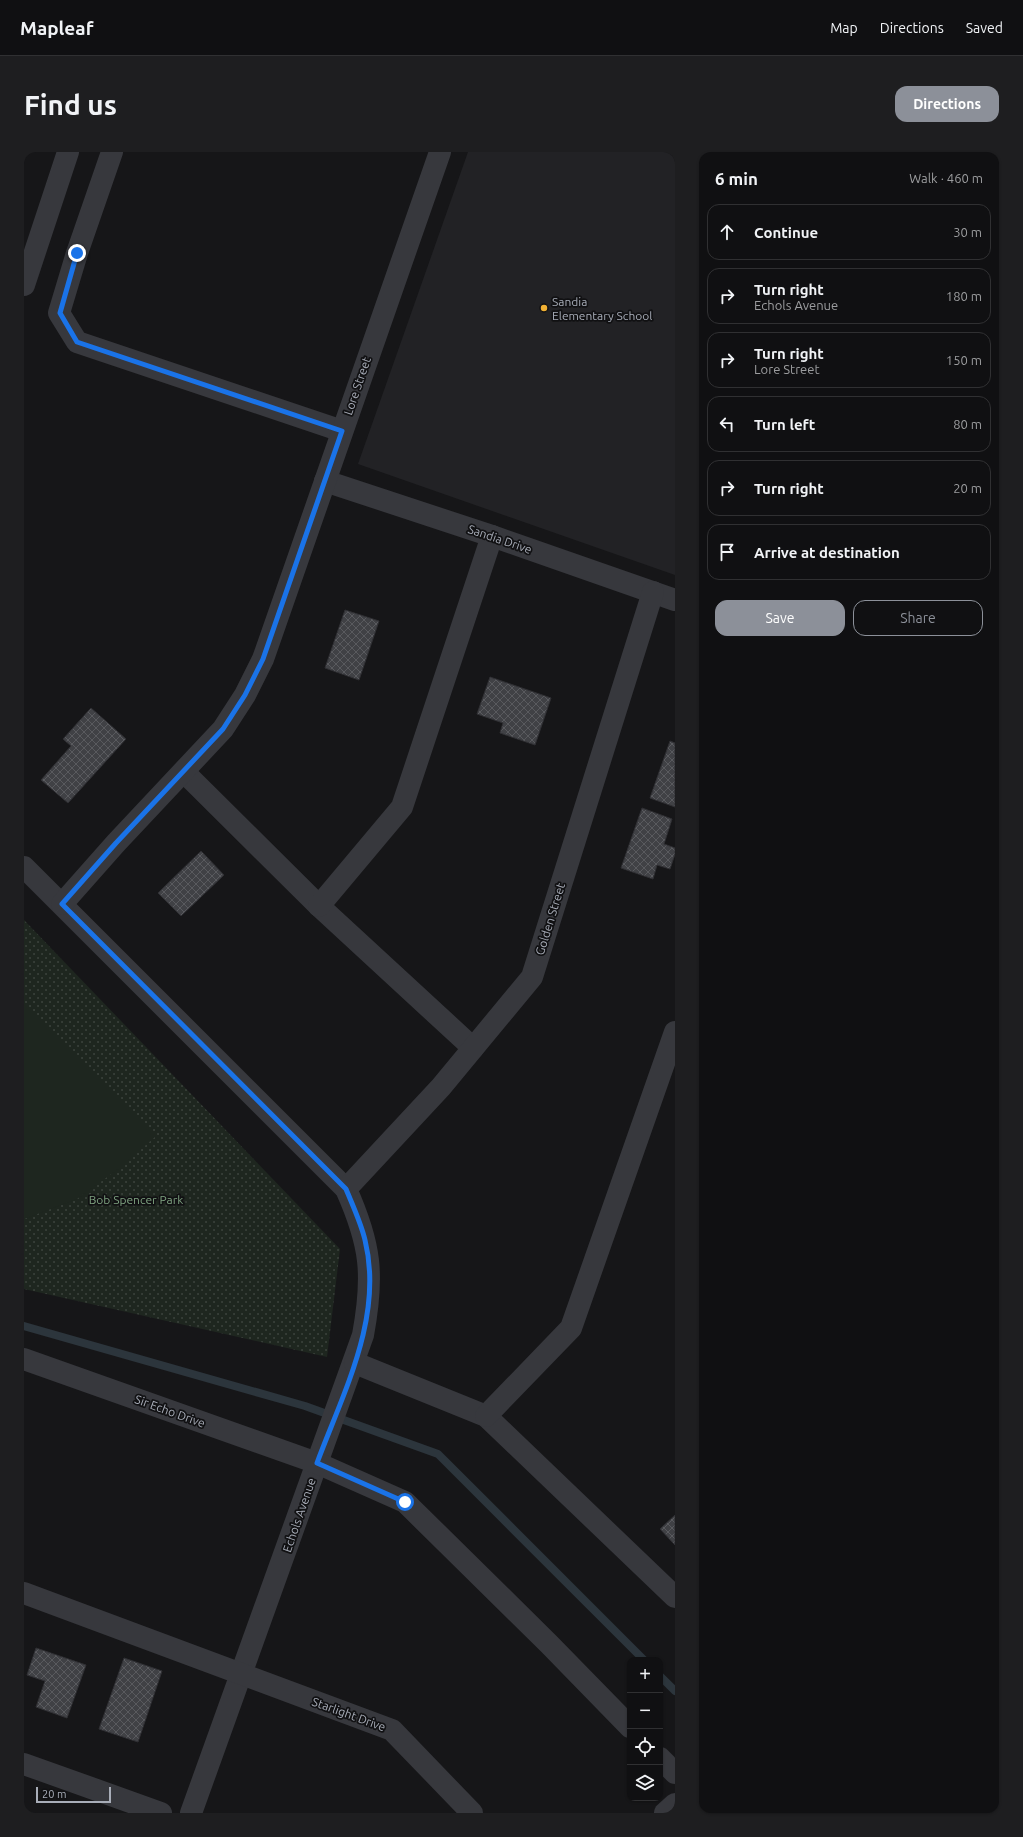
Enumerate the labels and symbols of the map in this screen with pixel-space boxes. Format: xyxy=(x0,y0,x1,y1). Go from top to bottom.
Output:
route end xyxy=(68,244,86,262)
place label: Sandia Elementary School xyxy=(552,295,652,322)
marker: Sandia Elementary School xyxy=(539,303,549,313)
street label: Lore Street xyxy=(341,355,373,417)
street label: Sandia Drive xyxy=(466,522,534,556)
street label: Golden Street xyxy=(533,881,567,957)
park label: Bob Spencer Park xyxy=(89,1193,183,1206)
street label: Sir Echo Drive xyxy=(133,1392,207,1430)
street label: Echols Avenue xyxy=(280,1476,318,1554)
route start xyxy=(396,1493,414,1511)
street label: Starlight Drive xyxy=(310,1695,388,1733)
scale bar xyxy=(36,1785,111,1804)

